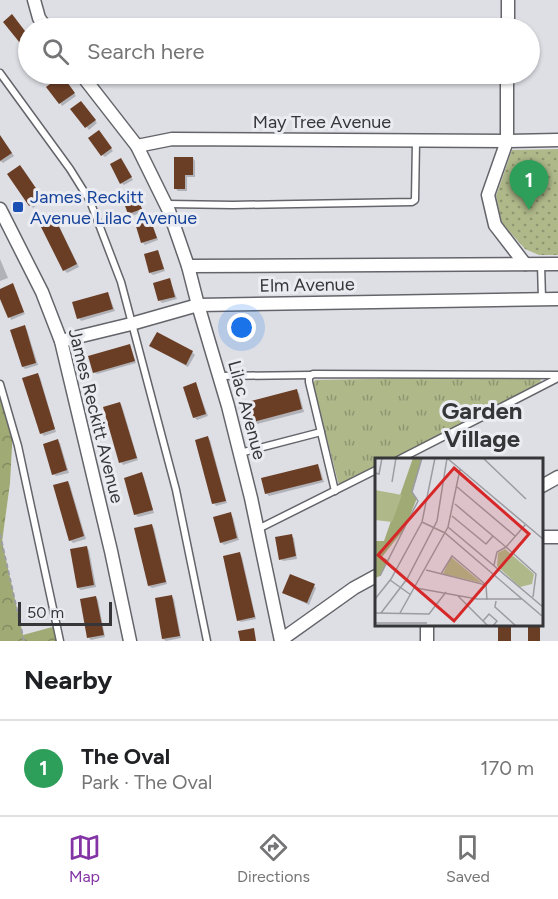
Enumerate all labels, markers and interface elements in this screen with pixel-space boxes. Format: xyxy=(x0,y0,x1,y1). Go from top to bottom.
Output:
search box xyxy=(18,18,540,84)
icon: search xyxy=(39,35,72,68)
text: Search here xyxy=(87,38,205,65)
street label: May Tree Avenue xyxy=(253,111,391,133)
pin: 1 xyxy=(510,160,548,210)
place label: James Reckitt Avenue Lilac Avenue xyxy=(30,186,197,229)
marker: James Reckitt Avenue Lilac Avenue xyxy=(11,200,25,214)
street label: Elm Avenue xyxy=(259,273,355,297)
your location xyxy=(227,313,256,342)
street label: James Reckitt Avenue xyxy=(64,326,128,506)
street label: Lilac Avenue xyxy=(223,358,271,462)
district label: Garden Village xyxy=(442,396,522,453)
inset map xyxy=(375,458,543,626)
scale bar xyxy=(18,599,112,626)
text: 50 m xyxy=(27,603,64,622)
text: Nearby xyxy=(24,664,112,696)
text: The Oval xyxy=(81,743,170,770)
text: 1 xyxy=(39,756,48,780)
text: 170 m xyxy=(480,756,534,780)
text: Park · The Oval xyxy=(81,770,212,794)
tab: Map xyxy=(68,831,101,886)
tab: Directions xyxy=(237,831,310,886)
tab: Saved xyxy=(446,831,490,886)

